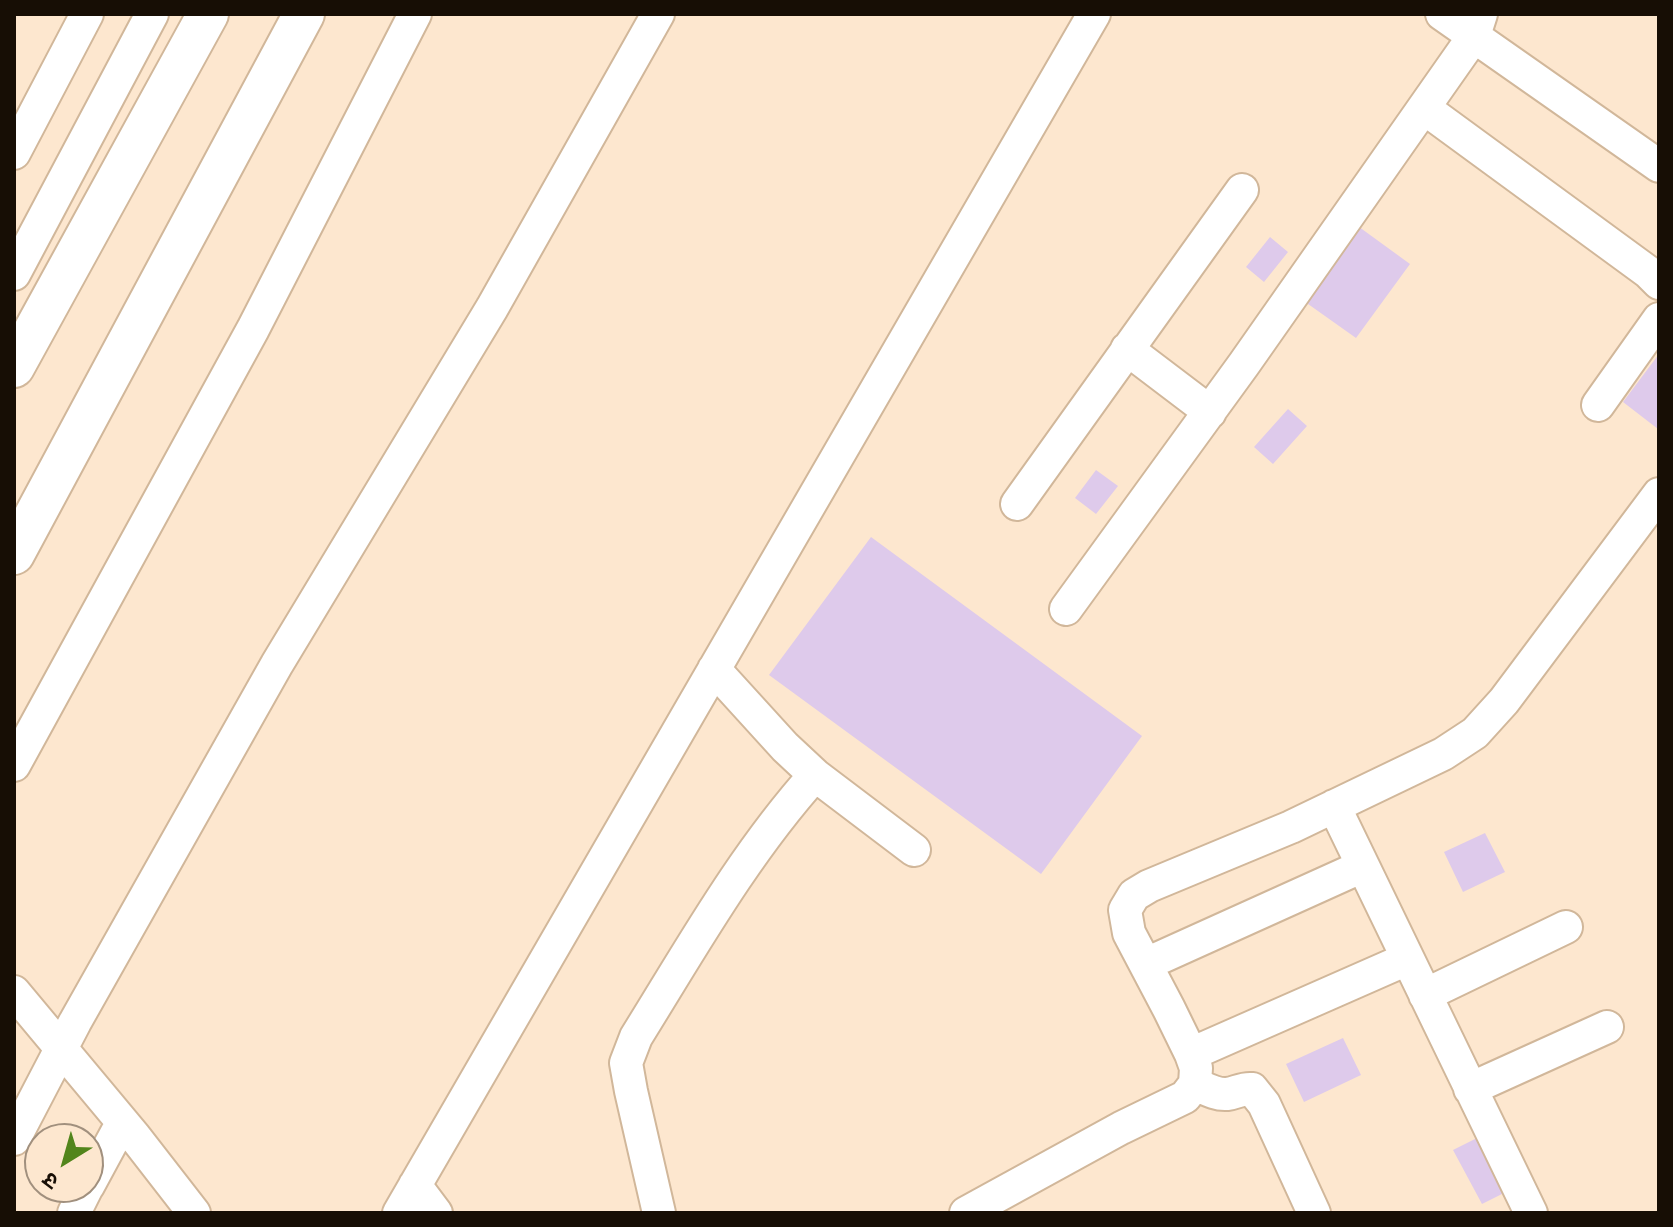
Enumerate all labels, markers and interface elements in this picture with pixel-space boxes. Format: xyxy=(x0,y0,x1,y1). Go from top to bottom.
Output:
north arrow xyxy=(24,1123,104,1203)
text: उ xyxy=(38,1166,64,1195)

